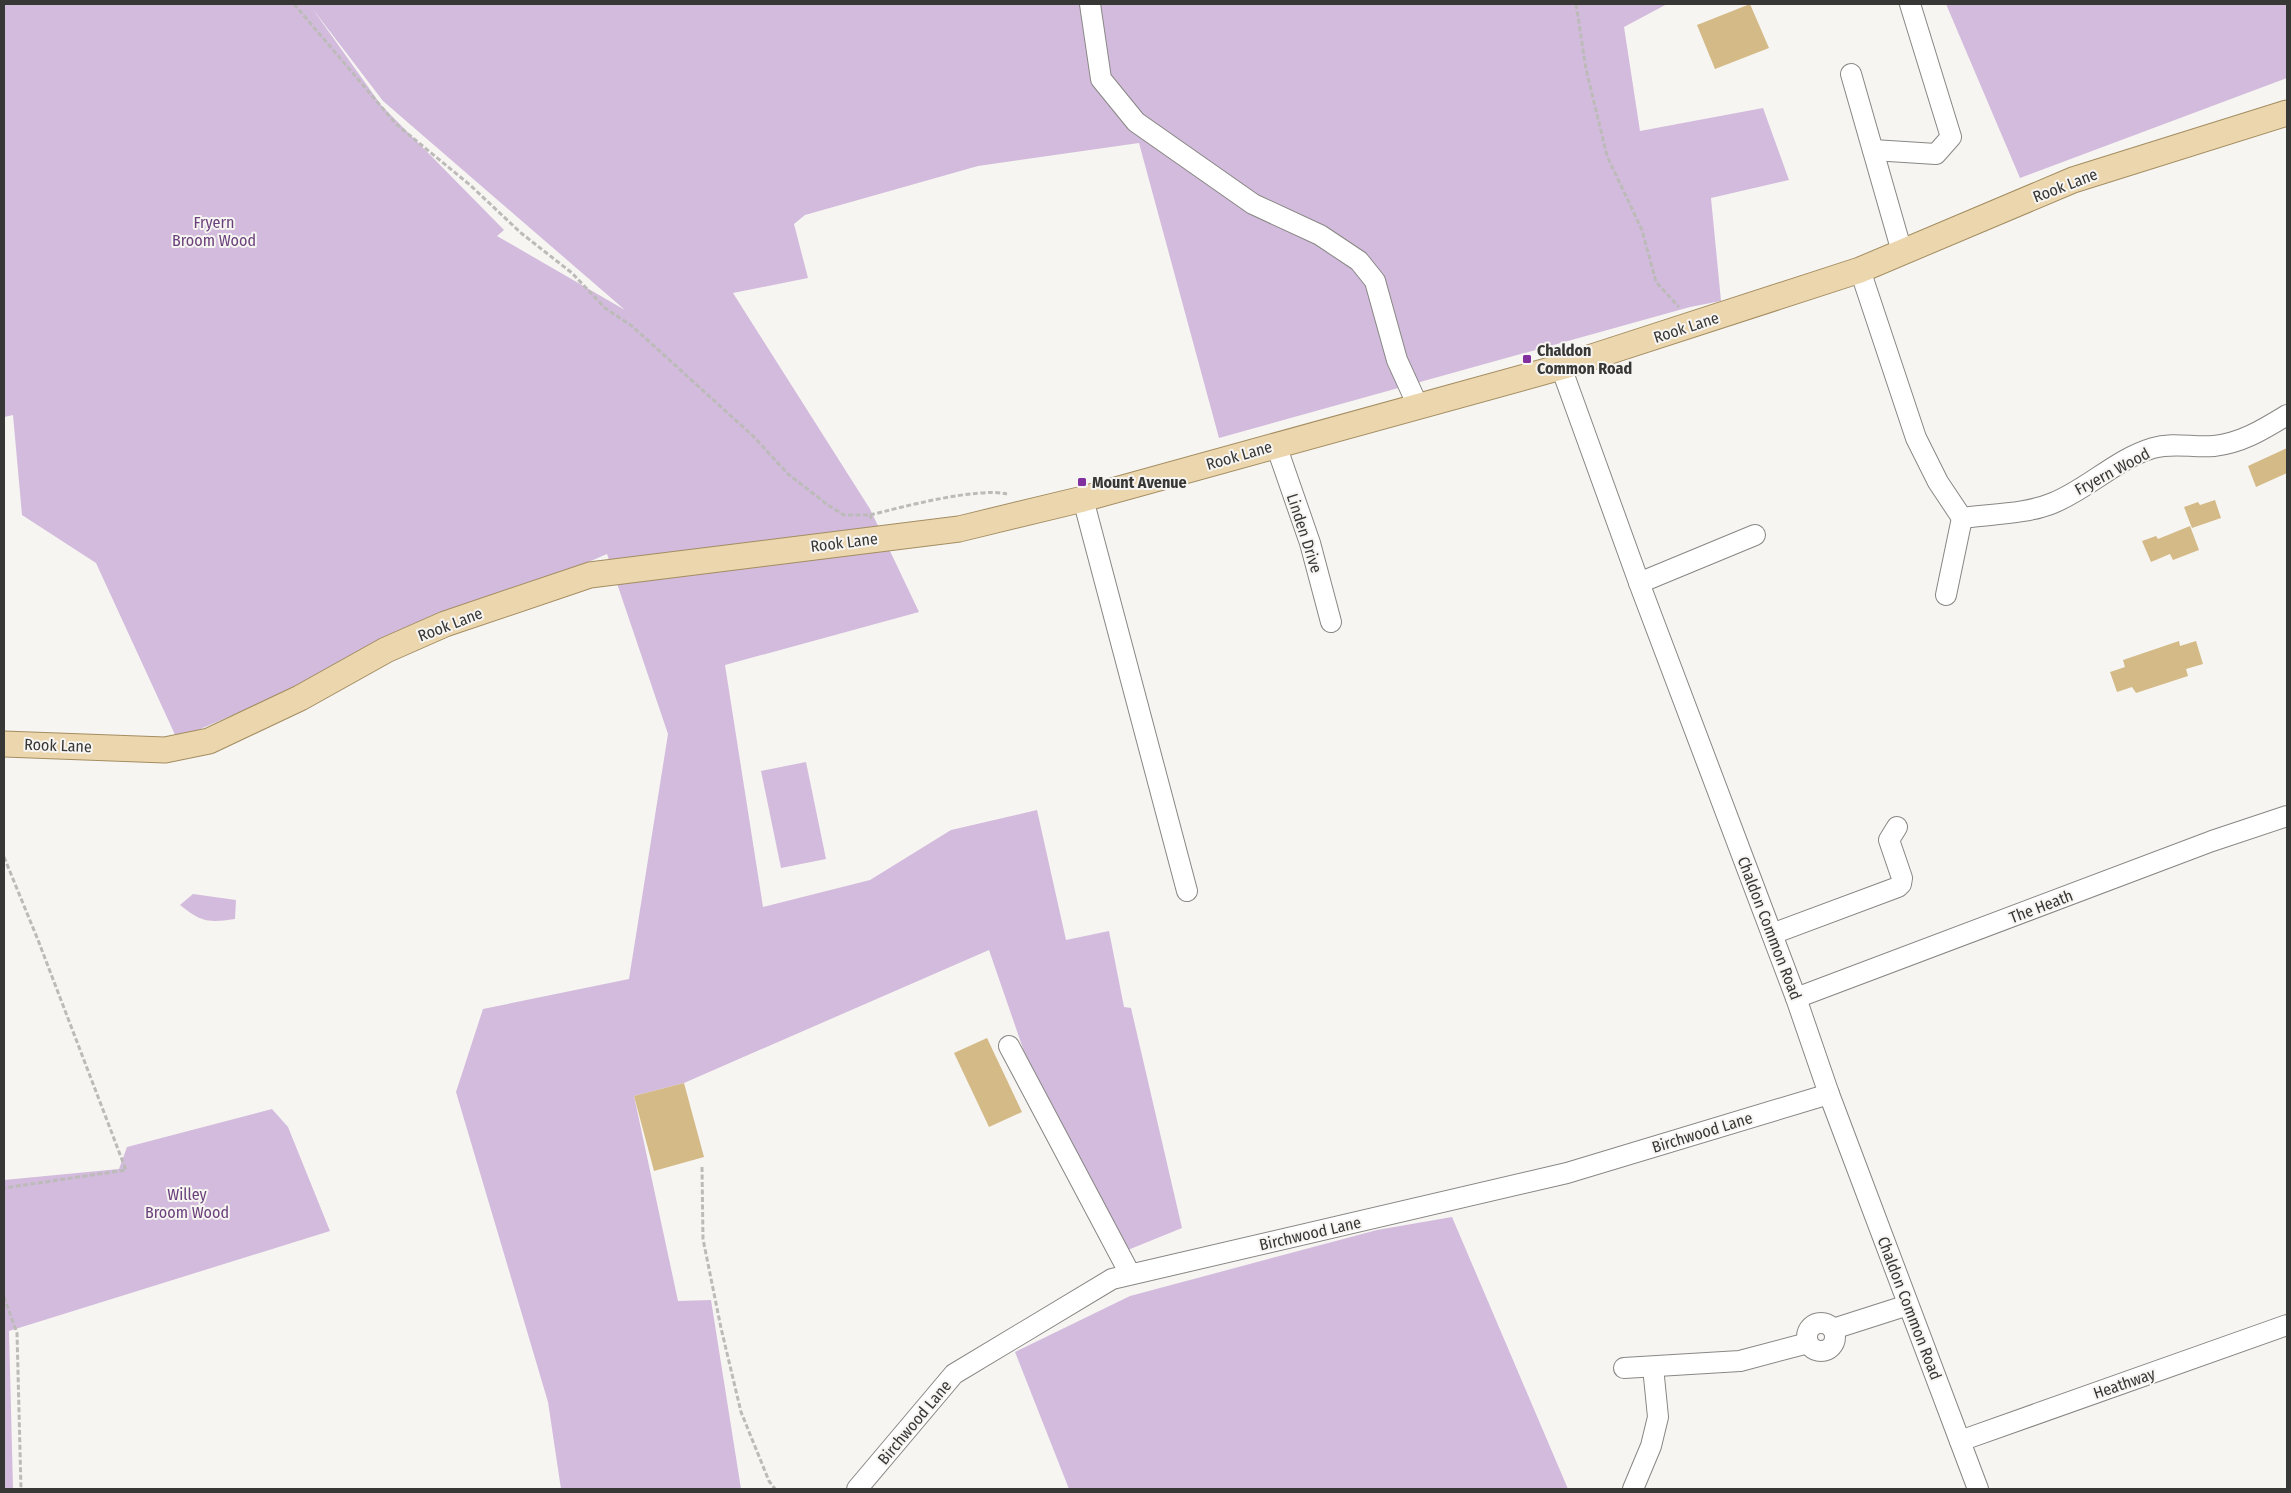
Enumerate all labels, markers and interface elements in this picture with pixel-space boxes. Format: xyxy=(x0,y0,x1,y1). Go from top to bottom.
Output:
street label: Rook Lane xyxy=(2030,164,2100,206)
park label: Fryern Broom Wood xyxy=(172,213,256,250)
street label: Rook Lane xyxy=(1651,308,1721,347)
place label: Chaldon Common Road xyxy=(1537,341,1632,378)
marker: Chaldon Common Road xyxy=(1521,353,1533,365)
street label: Rook Lane xyxy=(1204,437,1274,474)
street label: Fryern Wood xyxy=(2072,444,2153,499)
place label: Mount Avenue xyxy=(1092,473,1187,492)
marker: Mount Avenue xyxy=(1076,476,1088,488)
street label: Linden Drive xyxy=(1283,491,1326,575)
street label: Rook Lane xyxy=(809,529,879,556)
street label: Rook Lane xyxy=(415,603,485,645)
street label: Rook Lane xyxy=(24,735,92,756)
street label: Chaldon Common Road xyxy=(1733,854,1806,1003)
street label: The Heath xyxy=(2007,886,2076,927)
street label: Birchwood Lane xyxy=(1650,1108,1755,1157)
park label: Willey Broom Wood xyxy=(145,1185,229,1222)
street label: Birchwood Lane xyxy=(1257,1213,1363,1254)
street label: Chaldon Common Road xyxy=(1873,1234,1946,1383)
street label: Heathway xyxy=(2091,1364,2158,1403)
street label: Birchwood Lane xyxy=(874,1376,955,1468)

